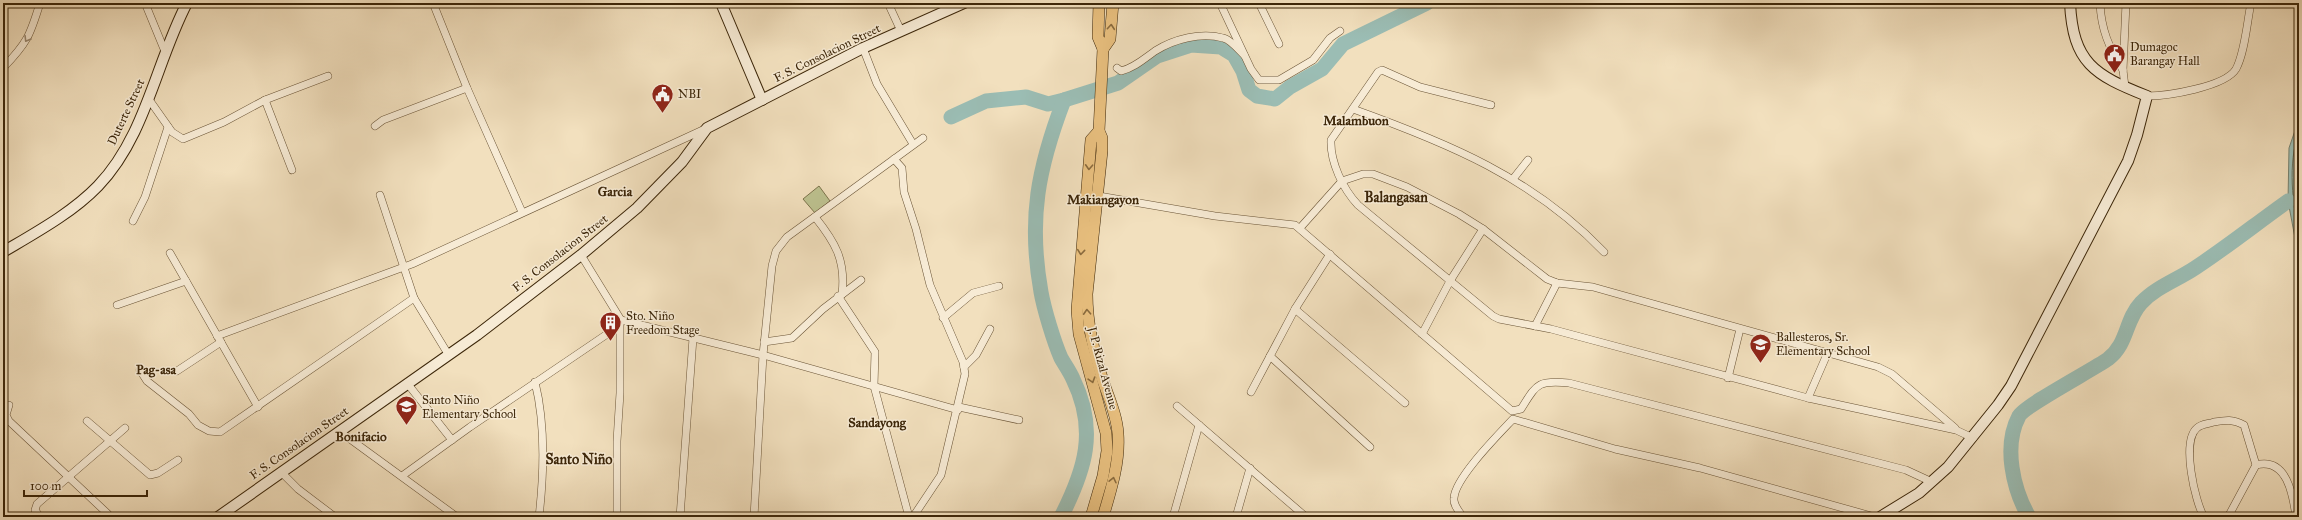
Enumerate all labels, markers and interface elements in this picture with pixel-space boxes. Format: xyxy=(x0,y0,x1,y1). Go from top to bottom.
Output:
street label: F. S. Consolacion Street xyxy=(771,21,883,85)
one-way arrow xyxy=(1107,24,1116,30)
one-way arrow xyxy=(25,35,32,42)
place label: Dumagoc Barangay Hall xyxy=(2130,40,2200,69)
public building icon: Dumagoc Barangay Hall xyxy=(2102,41,2128,74)
street label: Duterte Street xyxy=(105,76,148,147)
public building icon: NBI xyxy=(650,81,676,114)
place label: NBI xyxy=(678,87,701,101)
district label: Malambuon xyxy=(1323,113,1389,129)
one-way arrow xyxy=(1085,164,1094,170)
district label: Garcia xyxy=(598,184,633,200)
district label: Balangasan xyxy=(1364,189,1428,207)
district label: Makiangayon xyxy=(1067,192,1139,208)
street label: F. S. Consolacion Street xyxy=(510,211,611,295)
one-way arrow xyxy=(1077,249,1086,255)
place label: Sto. Niño Freedom Stage xyxy=(626,309,700,338)
one-way arrow xyxy=(1083,309,1092,315)
building icon: Sto. Niño Freedom Stage xyxy=(598,310,624,343)
street label: J. P. Rizal Avenue xyxy=(1084,323,1121,411)
place label: Ballesteros, Sr. Elementary School xyxy=(1776,330,1871,358)
school or university icon: Ballesteros, Sr. Elementary School xyxy=(1747,331,1773,364)
district label: Pag-asa xyxy=(136,362,176,378)
one-way arrow xyxy=(1087,376,1096,383)
place label: Santo Niño Elementary School xyxy=(422,393,517,421)
school or university icon: Santo Niño Elementary School xyxy=(394,394,420,427)
street label: F. S. Consolacion Street xyxy=(247,403,352,482)
district label: Sandayong xyxy=(848,415,907,431)
district label: Bonifacio xyxy=(335,429,387,445)
district label: Santo Niño xyxy=(545,451,613,468)
scale bar xyxy=(24,472,147,498)
one-way arrow xyxy=(1109,476,1117,483)
text: 100 m xyxy=(30,479,61,493)

